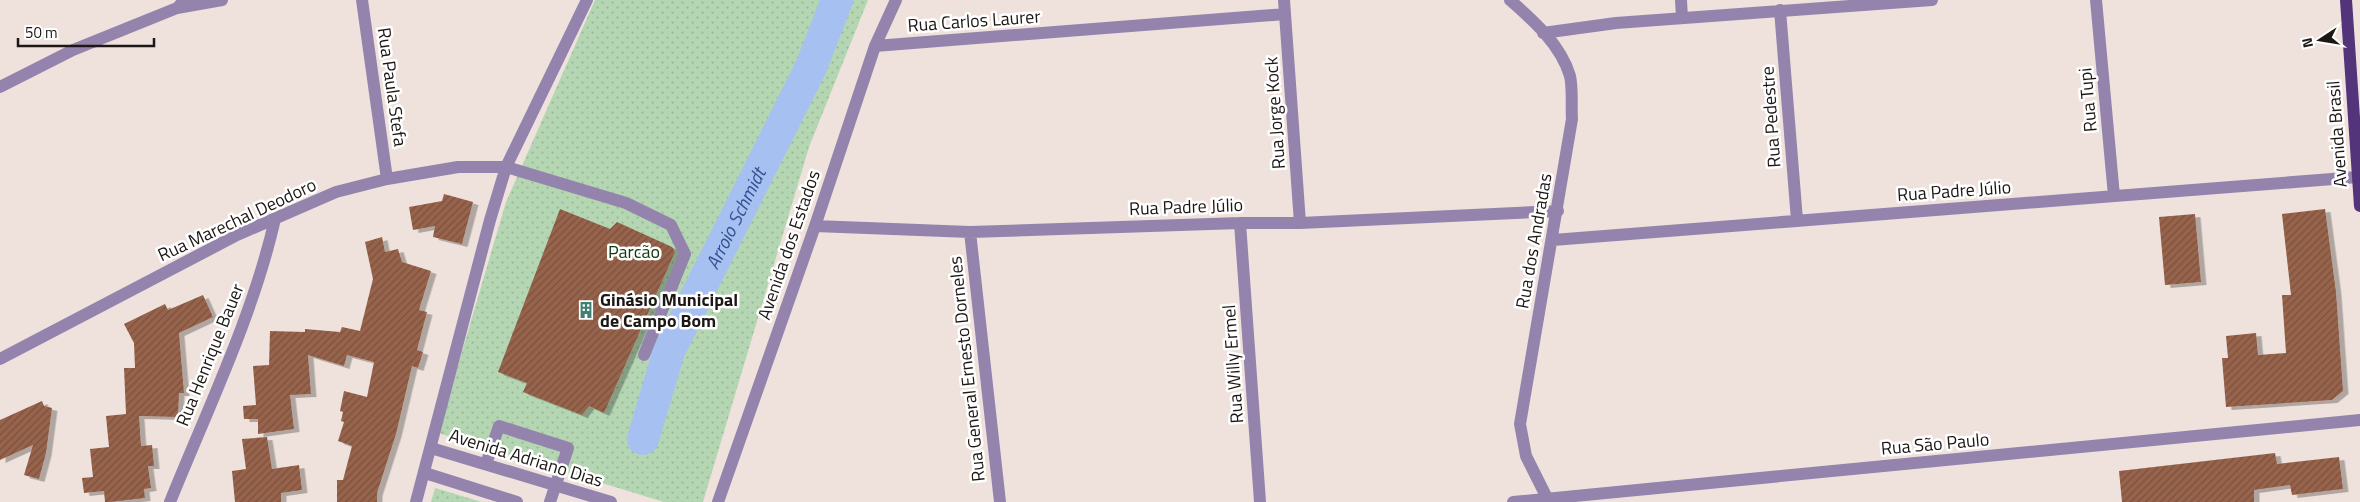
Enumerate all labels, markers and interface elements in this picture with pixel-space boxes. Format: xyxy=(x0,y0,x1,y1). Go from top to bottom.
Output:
street label: Rua Carlos Laurer xyxy=(907,2,1041,39)
scale bar xyxy=(18,15,154,47)
north arrow xyxy=(2295,15,2345,65)
text: 50 m xyxy=(25,21,58,44)
street label: Rua Paula Stefa xyxy=(371,26,414,148)
text: N xyxy=(2296,36,2318,50)
street label: Rua Jorge Kock xyxy=(1257,56,1292,170)
street label: Rua Pedestre xyxy=(1753,65,1788,169)
street label: Rua Tupi xyxy=(2071,67,2104,133)
street label: Avenida Brasil xyxy=(2319,80,2354,188)
water label: Arroio Schmidt xyxy=(697,161,773,274)
street label: Avenida dos Estados xyxy=(750,166,827,323)
street label: Rua Marechal Deodoro xyxy=(153,171,321,268)
street label: Rua dos Andradas xyxy=(1508,171,1559,311)
street label: Rua Padre Júlio xyxy=(1896,173,2012,208)
street label: Rua Padre Júlio xyxy=(1128,191,1243,222)
park label: Parcão xyxy=(608,238,660,265)
street label: Rua General Ernesto Dorneles xyxy=(941,255,992,483)
street label: Rua Henrique Bauer xyxy=(169,279,250,430)
place label: Ginásio Municipal de Campo Bom xyxy=(600,286,738,334)
building icon: Ginásio Municipal de Campo Bom xyxy=(576,300,596,320)
street label: Rua Willy Ermel xyxy=(1215,304,1250,424)
street label: Avenida Adriano Dias xyxy=(446,421,606,494)
street label: Rua São Paulo xyxy=(1880,425,1990,462)

